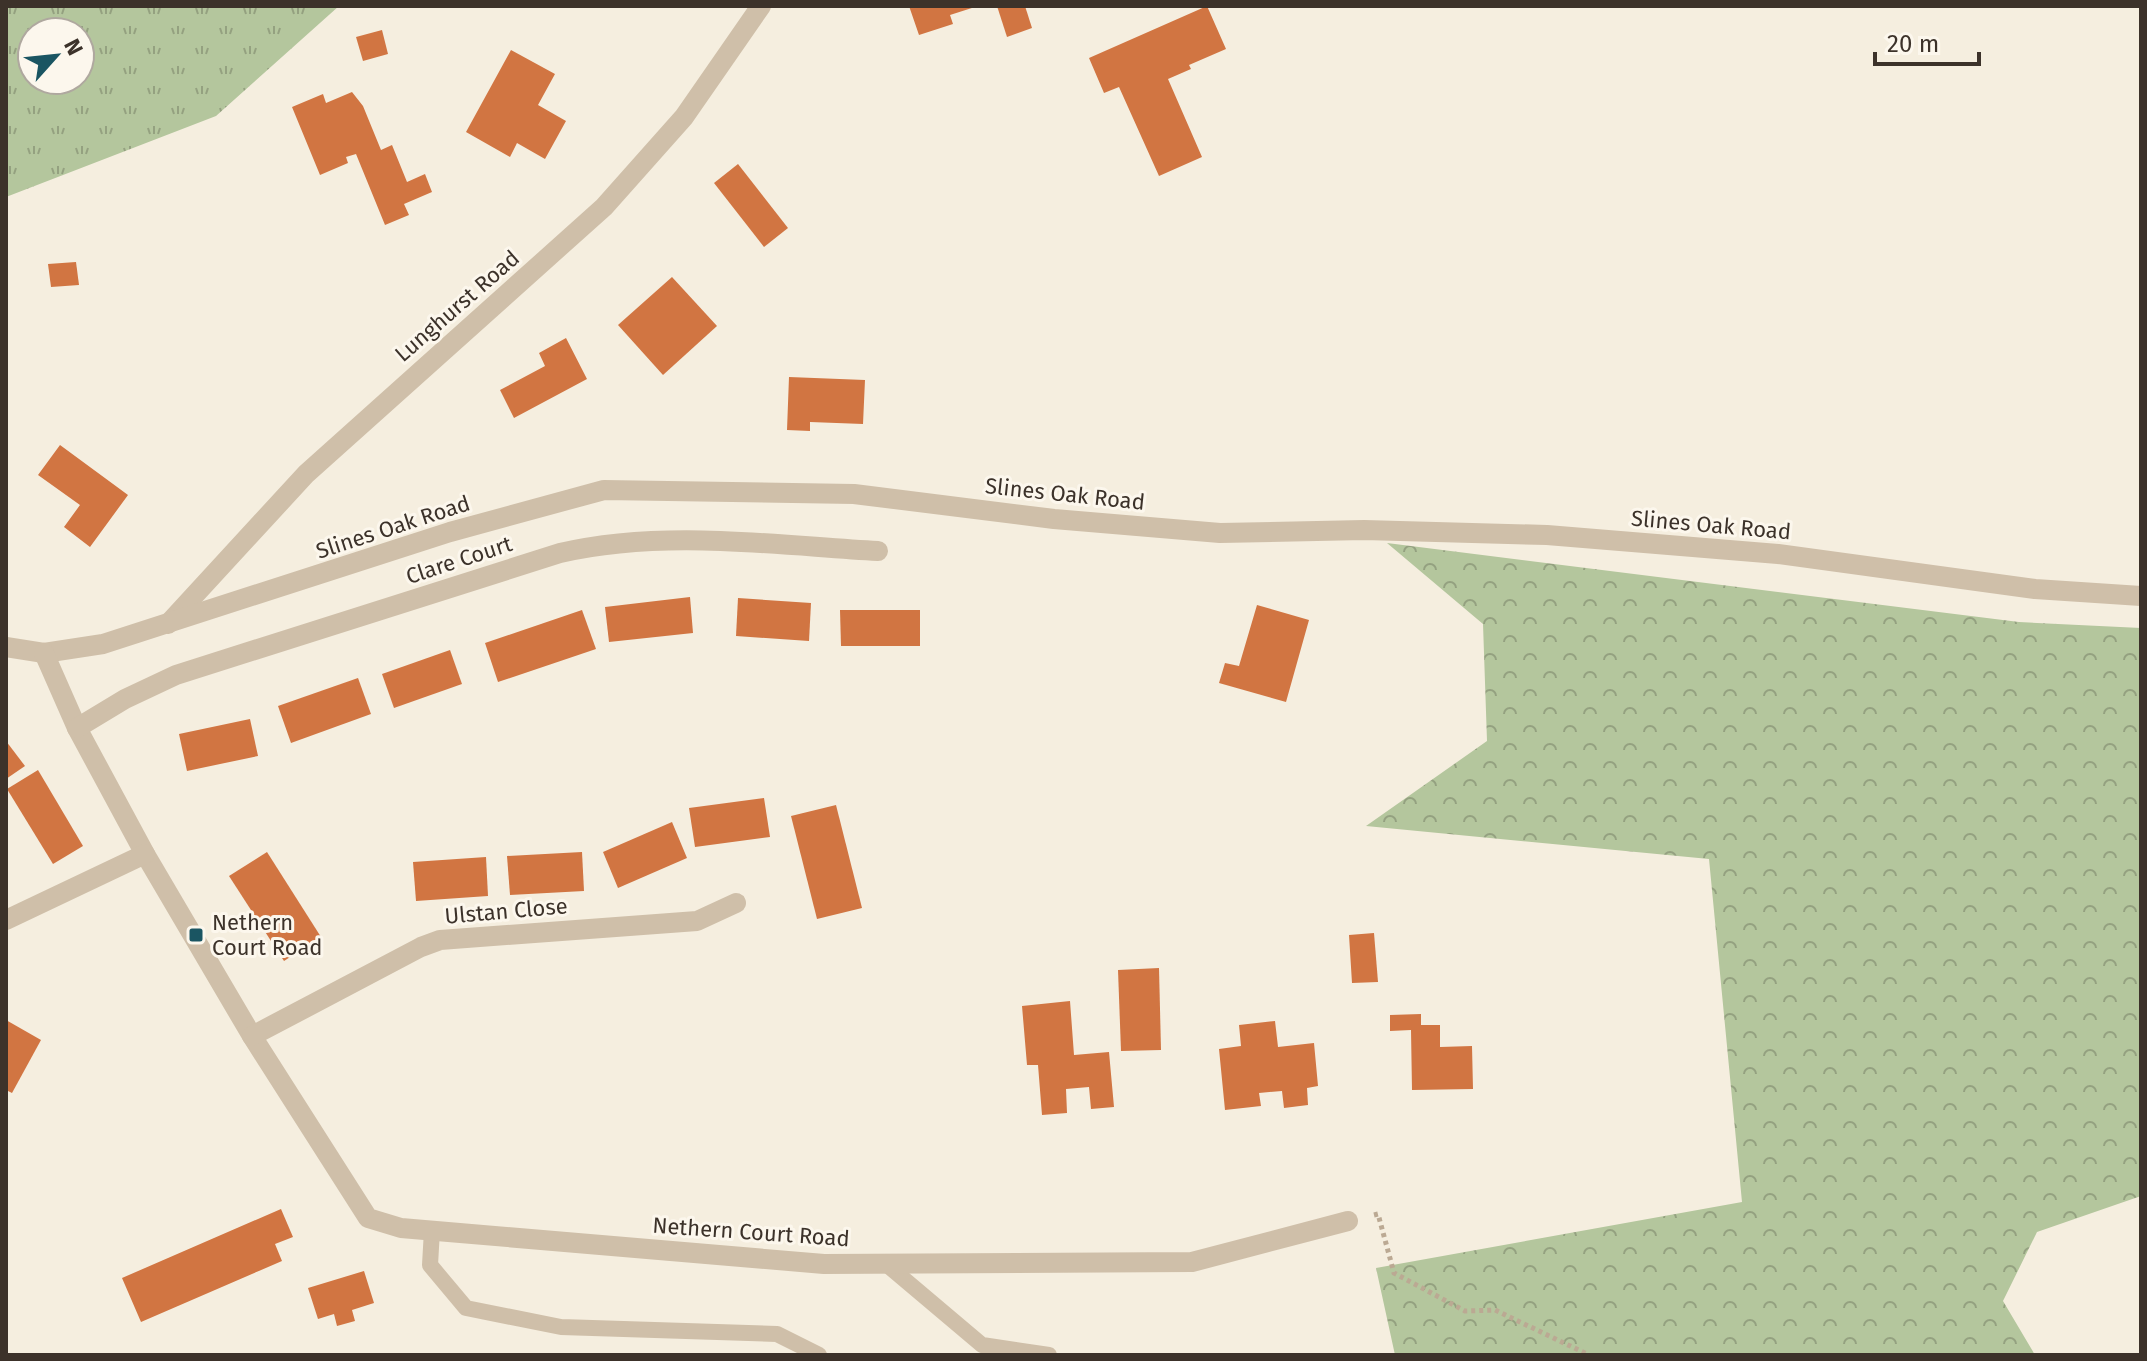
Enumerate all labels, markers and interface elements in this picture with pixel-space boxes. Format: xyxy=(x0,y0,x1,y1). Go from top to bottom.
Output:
north arrow xyxy=(16,16,96,96)
scale bar xyxy=(1875,16,1979,66)
text: 20 m xyxy=(1887,30,1939,58)
text: N xyxy=(58,35,89,60)
street label: Lunghurst Road xyxy=(389,245,525,367)
street label: Slines Oak Road xyxy=(984,472,1146,516)
street label: Slines Oak Road xyxy=(313,489,473,565)
street label: Slines Oak Road xyxy=(1630,505,1792,545)
street label: Clare Court xyxy=(403,530,516,590)
street label: Ulstan Close xyxy=(443,892,569,930)
place label: Nethern Court Road xyxy=(212,909,323,961)
marker: Nethern Court Road xyxy=(187,926,205,944)
street label: Nethern Court Road xyxy=(652,1212,850,1252)

